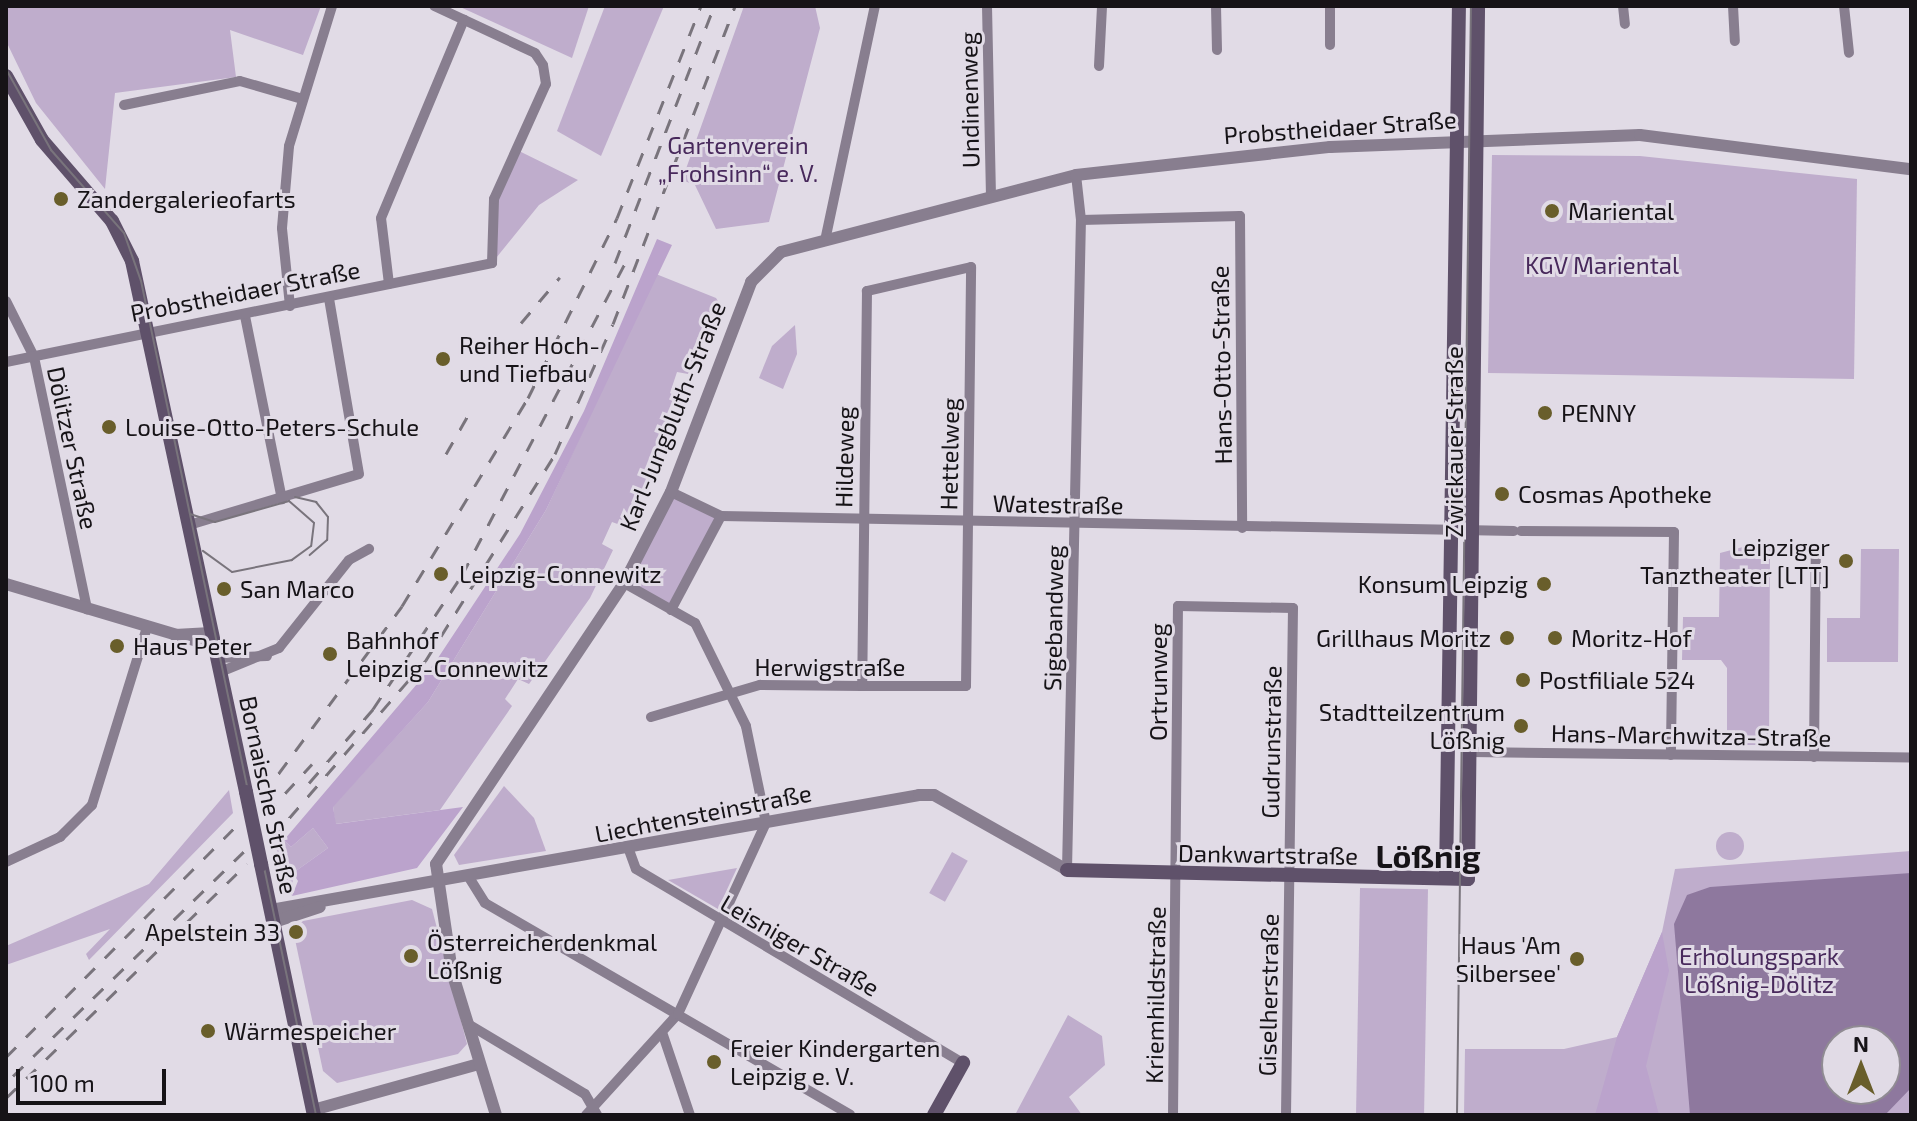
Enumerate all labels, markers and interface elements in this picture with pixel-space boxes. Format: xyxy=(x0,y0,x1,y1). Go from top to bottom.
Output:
street label: Undinenweg xyxy=(953,32,985,168)
street label: Probstheidaer Straße xyxy=(1222,104,1458,150)
park label: Gartenverein „Frohsinn“ e. V. xyxy=(657,131,819,187)
place label: Zandergalerieofarts xyxy=(77,185,296,213)
marker: Zandergalerieofarts xyxy=(52,190,70,208)
place label: Mariental xyxy=(1568,197,1674,225)
marker: Mariental xyxy=(1543,202,1561,220)
park label: KGV Mariental xyxy=(1525,251,1679,279)
street label: Probstheidaer Straße xyxy=(127,255,363,327)
street label: Hans-Otto-Straße xyxy=(1205,265,1237,465)
street label: Karl-Jungbluth-Straße xyxy=(613,297,731,535)
place label: Reiher Hoch- und Tiefbau xyxy=(459,331,600,387)
street label: Zwickauer Straße xyxy=(1440,346,1468,538)
marker: Reiher Hoch- und Tiefbau xyxy=(434,350,452,368)
street label: Dölitzer Straße xyxy=(42,364,104,532)
street label: Hettelweg xyxy=(934,397,964,511)
place label: PENNY xyxy=(1561,399,1636,427)
marker: PENNY xyxy=(1536,404,1554,422)
street label: Hildeweg xyxy=(829,406,859,508)
place label: Louise-Otto-Peters-Schule xyxy=(125,413,419,441)
marker: Louise-Otto-Peters-Schule xyxy=(100,418,118,436)
place label: Cosmas Apotheke xyxy=(1518,480,1712,508)
marker: Cosmas Apotheke xyxy=(1493,485,1511,503)
street label: Watestraße xyxy=(992,488,1124,520)
place label: Leipziger Tanztheater [LTT] xyxy=(1639,533,1830,589)
street label: Sigebandweg xyxy=(1037,545,1069,691)
marker: Leipziger Tanztheater [LTT] xyxy=(1837,552,1855,570)
place label: Leipzig-Connewitz xyxy=(459,560,662,588)
marker: Leipzig-Connewitz xyxy=(430,563,452,585)
place label: Konsum Leipzig xyxy=(1358,570,1528,598)
place label: San Marco xyxy=(240,575,355,603)
marker: Konsum Leipzig xyxy=(1535,575,1553,593)
marker: San Marco xyxy=(215,580,233,598)
street label: Ortrunweg xyxy=(1144,623,1172,741)
place label: Grillhaus Moritz xyxy=(1316,624,1491,652)
place label: Moritz-Hof xyxy=(1571,624,1692,652)
place label: Bahnhof Leipzig-Connewitz xyxy=(346,626,549,682)
marker: Grillhaus Moritz xyxy=(1498,629,1516,647)
marker: Moritz-Hof xyxy=(1546,629,1564,647)
place label: Haus Peter xyxy=(133,632,252,660)
marker: Haus Peter xyxy=(108,637,126,655)
marker: Bahnhof Leipzig-Connewitz xyxy=(321,645,339,663)
street label: Herwigstraße xyxy=(755,653,905,681)
street label: Gudrunstraße xyxy=(1255,665,1287,819)
place label: Postfiliale 524 xyxy=(1539,666,1695,694)
marker: Postfiliale 524 xyxy=(1514,671,1532,689)
street label: Bornaische Straße xyxy=(234,693,304,897)
place label: Stadtteilzentrum Lößnig xyxy=(1319,698,1505,754)
marker: Stadtteilzentrum Lößnig xyxy=(1512,717,1530,735)
street label: Hans-Marchwitza-Straße xyxy=(1551,718,1831,752)
street label: Liechtensteinstraße xyxy=(592,778,814,848)
district label: Lößnig xyxy=(1375,836,1481,874)
street label: Dankwartstraße xyxy=(1178,838,1358,870)
street label: Leisniger Straße xyxy=(715,888,885,1002)
street label: Kriemhildstraße xyxy=(1139,906,1171,1084)
street label: Giselherstraße xyxy=(1252,913,1284,1077)
place label: Apelstein 33 xyxy=(145,918,280,946)
marker: Apelstein 33 xyxy=(287,923,305,941)
place label: Österreicherdenkmal Lößnig xyxy=(427,928,657,984)
place label: Haus 'Am Silbersee' xyxy=(1455,931,1561,987)
park label: Erholungspark Lößnig-Dölitz xyxy=(1679,942,1839,998)
marker: Österreicherdenkmal Lößnig xyxy=(402,947,420,965)
marker: Haus 'Am Silbersee' xyxy=(1568,950,1586,968)
place label: Wärmespeicher xyxy=(224,1017,396,1045)
marker: Wärmespeicher xyxy=(199,1022,217,1040)
north arrow xyxy=(1821,1025,1901,1105)
text: N xyxy=(1853,1030,1869,1056)
place label: Freier Kindergarten Leipzig e. V. xyxy=(730,1034,941,1090)
scale bar xyxy=(20,1053,170,1103)
marker: Freier Kindergarten Leipzig e. V. xyxy=(705,1053,723,1071)
text: 100 m xyxy=(30,1068,95,1097)

